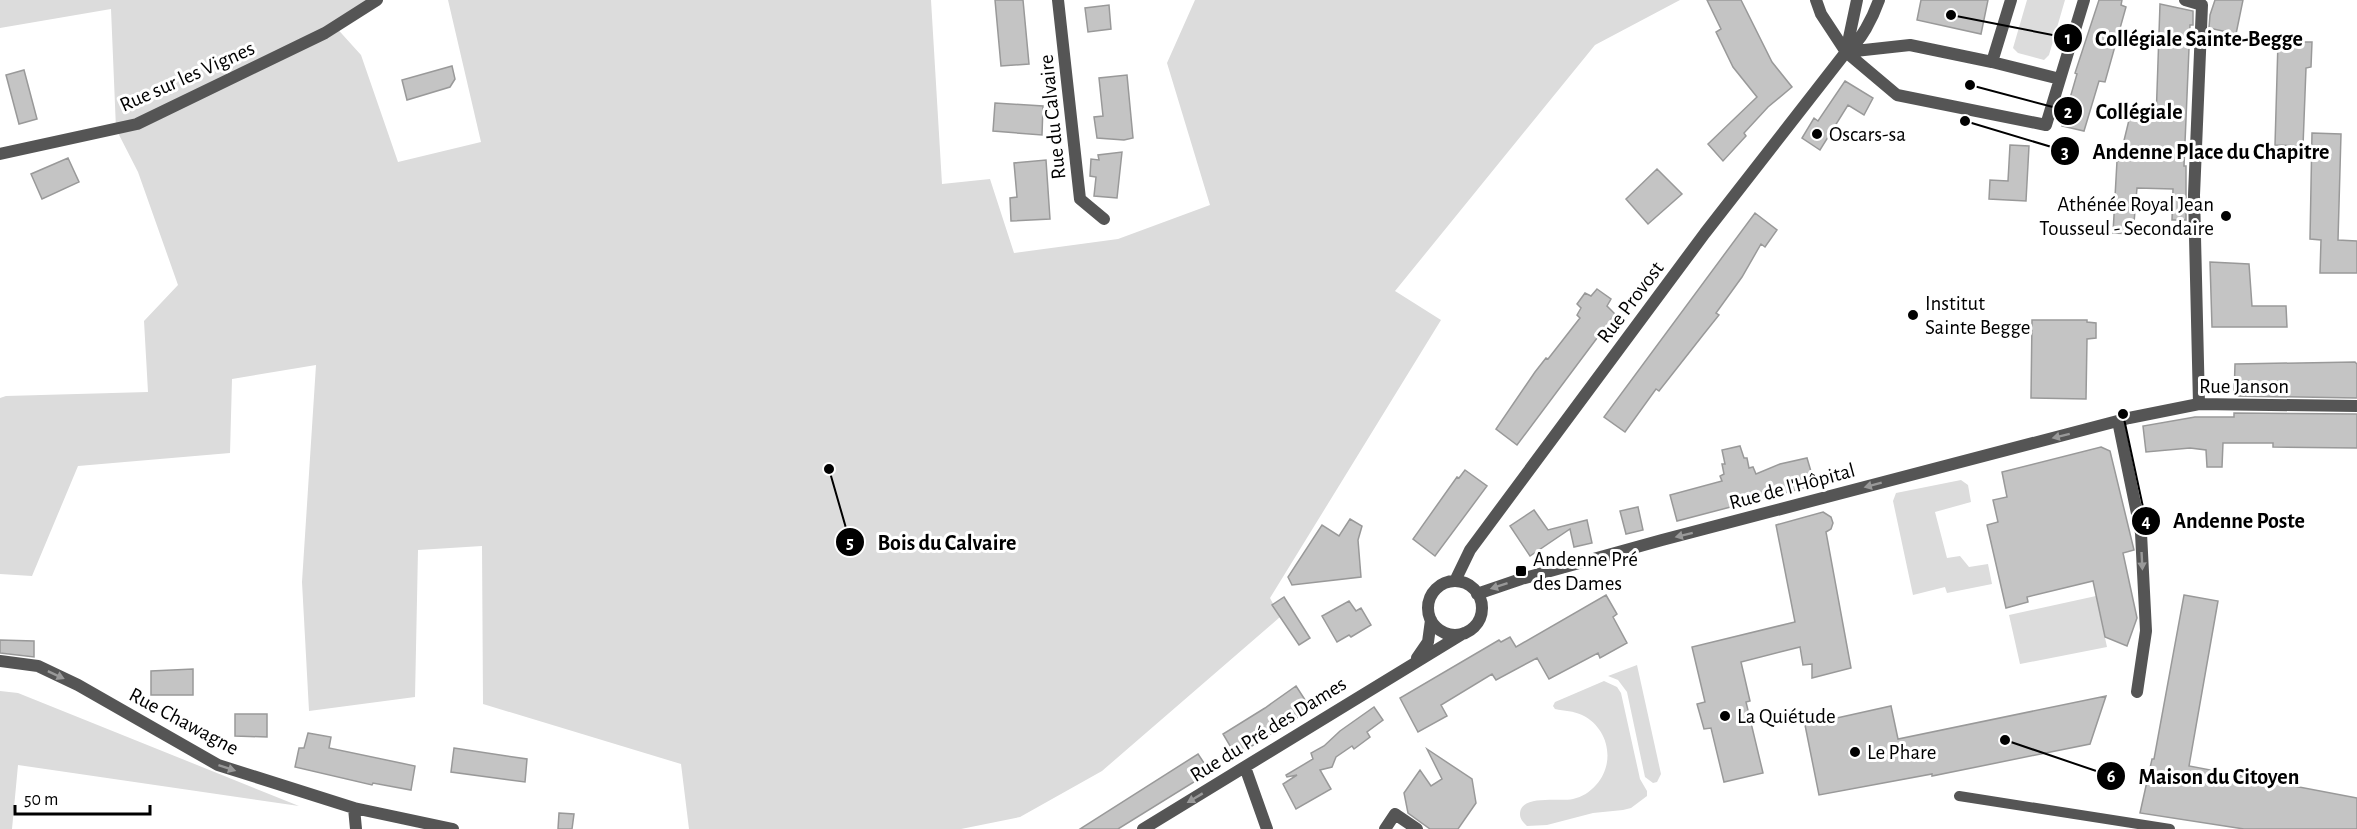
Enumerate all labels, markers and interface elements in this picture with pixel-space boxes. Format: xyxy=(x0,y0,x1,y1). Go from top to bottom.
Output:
callout: Collégiale Sainte-Begge xyxy=(2053,18,2315,58)
text: Collégiale Sainte-Begge xyxy=(2095,28,2303,50)
text: 1 xyxy=(2065,30,2071,48)
street label: Rue sur les Vignes xyxy=(117,37,258,116)
street label: Rue du Calvaire xyxy=(1035,53,1070,181)
callout: Collégiale xyxy=(2053,91,2195,131)
text: Collégiale xyxy=(2095,101,2183,123)
text: 2 xyxy=(2064,104,2073,122)
place label: Oscars-sa xyxy=(1829,124,1906,145)
marker: Oscars-sa xyxy=(1810,127,1824,141)
callout: Andenne Place du Chapitre xyxy=(2050,131,2341,171)
text: Andenne Place du Chapitre xyxy=(2093,141,2330,163)
text: 3 xyxy=(2061,144,2069,162)
place label: Athénée Royal Jean Tousseul - Secondaire xyxy=(2039,194,2214,239)
marker: Athénée Royal Jean Tousseul - Secondaire xyxy=(2219,209,2233,223)
street label: Rue Provost xyxy=(1593,257,1668,347)
place label: Institut Sainte Begge xyxy=(1925,293,2030,338)
marker: Institut Sainte Begge xyxy=(1906,308,1920,322)
street label: Rue Janson xyxy=(2199,376,2289,397)
one-way arrow xyxy=(2052,431,2071,441)
street label: Rue de l'Hôpital xyxy=(1727,460,1857,513)
one-way arrow xyxy=(1864,481,1882,491)
callout: Andenne Poste xyxy=(2131,501,2317,541)
text: Andenne Poste xyxy=(2173,510,2305,532)
text: 4 xyxy=(2141,513,2151,531)
callout: Bois du Calvaire xyxy=(835,522,1028,562)
one-way arrow xyxy=(1675,530,1693,540)
text: Bois du Calvaire xyxy=(878,532,1016,554)
text: 5 xyxy=(846,534,854,552)
place label: Andenne Pré des Dames xyxy=(1533,549,1638,594)
one-way arrow xyxy=(2138,552,2147,571)
marker: Andenne Pré des Dames xyxy=(1514,564,1528,578)
one-way arrow xyxy=(1490,582,1508,591)
one-way arrow xyxy=(48,670,66,680)
street label: Rue du Pré des Dames xyxy=(1186,673,1350,786)
street label: Rue Chawagne xyxy=(126,684,242,759)
place label: La Quiétude xyxy=(1737,706,1836,727)
marker: La Quiétude xyxy=(1718,709,1732,723)
place label: Le Phare xyxy=(1867,742,1936,763)
marker: Le Phare xyxy=(1848,745,1862,759)
callout: Maison du Citoyen xyxy=(2096,756,2311,796)
one-way arrow xyxy=(218,764,236,773)
text: Maison du Citoyen xyxy=(2139,766,2299,789)
text: 6 xyxy=(2107,768,2116,786)
scale bar xyxy=(15,778,150,816)
text: 50 m xyxy=(24,791,58,809)
one-way arrow xyxy=(1187,792,1203,803)

